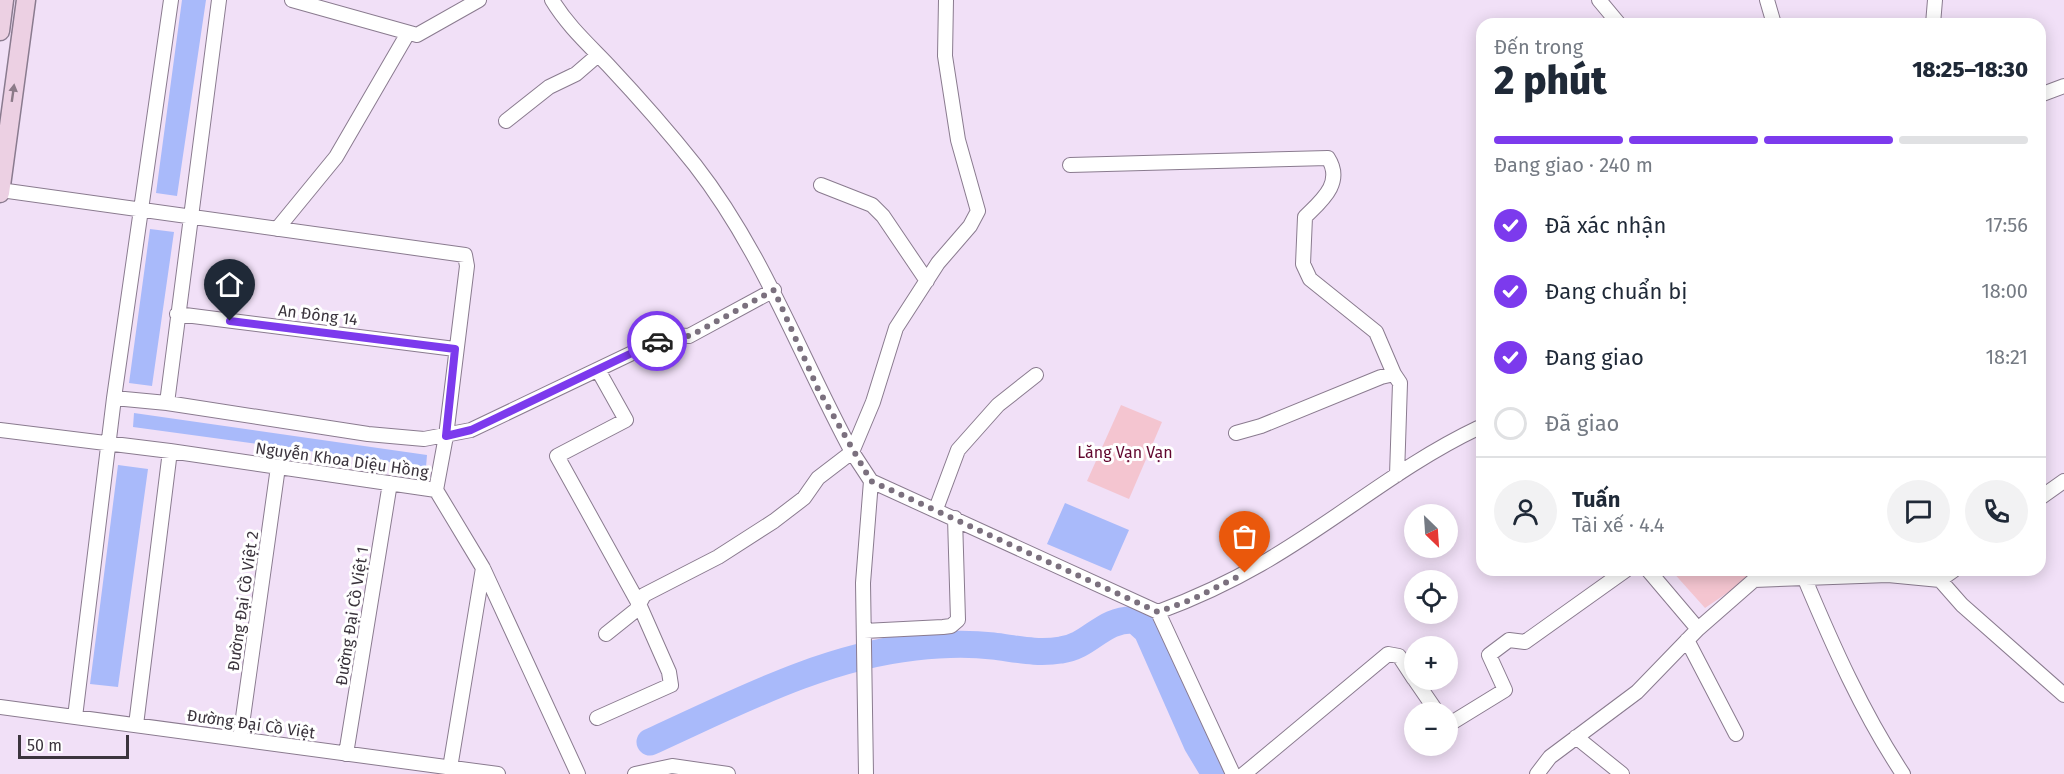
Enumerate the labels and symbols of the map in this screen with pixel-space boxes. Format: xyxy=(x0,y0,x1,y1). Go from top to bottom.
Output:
one-way arrow xyxy=(9,84,18,103)
pin xyxy=(204,259,255,321)
street label: An Đông 14 xyxy=(277,301,359,329)
courier xyxy=(627,311,687,371)
street label: Nguyễn Khoa Diệu Hồng xyxy=(254,437,431,482)
park label: Lăng Vạn Vạn xyxy=(1077,443,1173,462)
north arrow xyxy=(1404,504,1458,558)
pin xyxy=(1219,511,1270,573)
street label: Đường Đại Cồ Việt 2 xyxy=(223,529,262,672)
street label: Đường Đại Cồ Việt 1 xyxy=(331,545,372,687)
street label: Đường Đại Cồ Việt xyxy=(186,705,317,742)
scale bar xyxy=(18,732,129,760)

